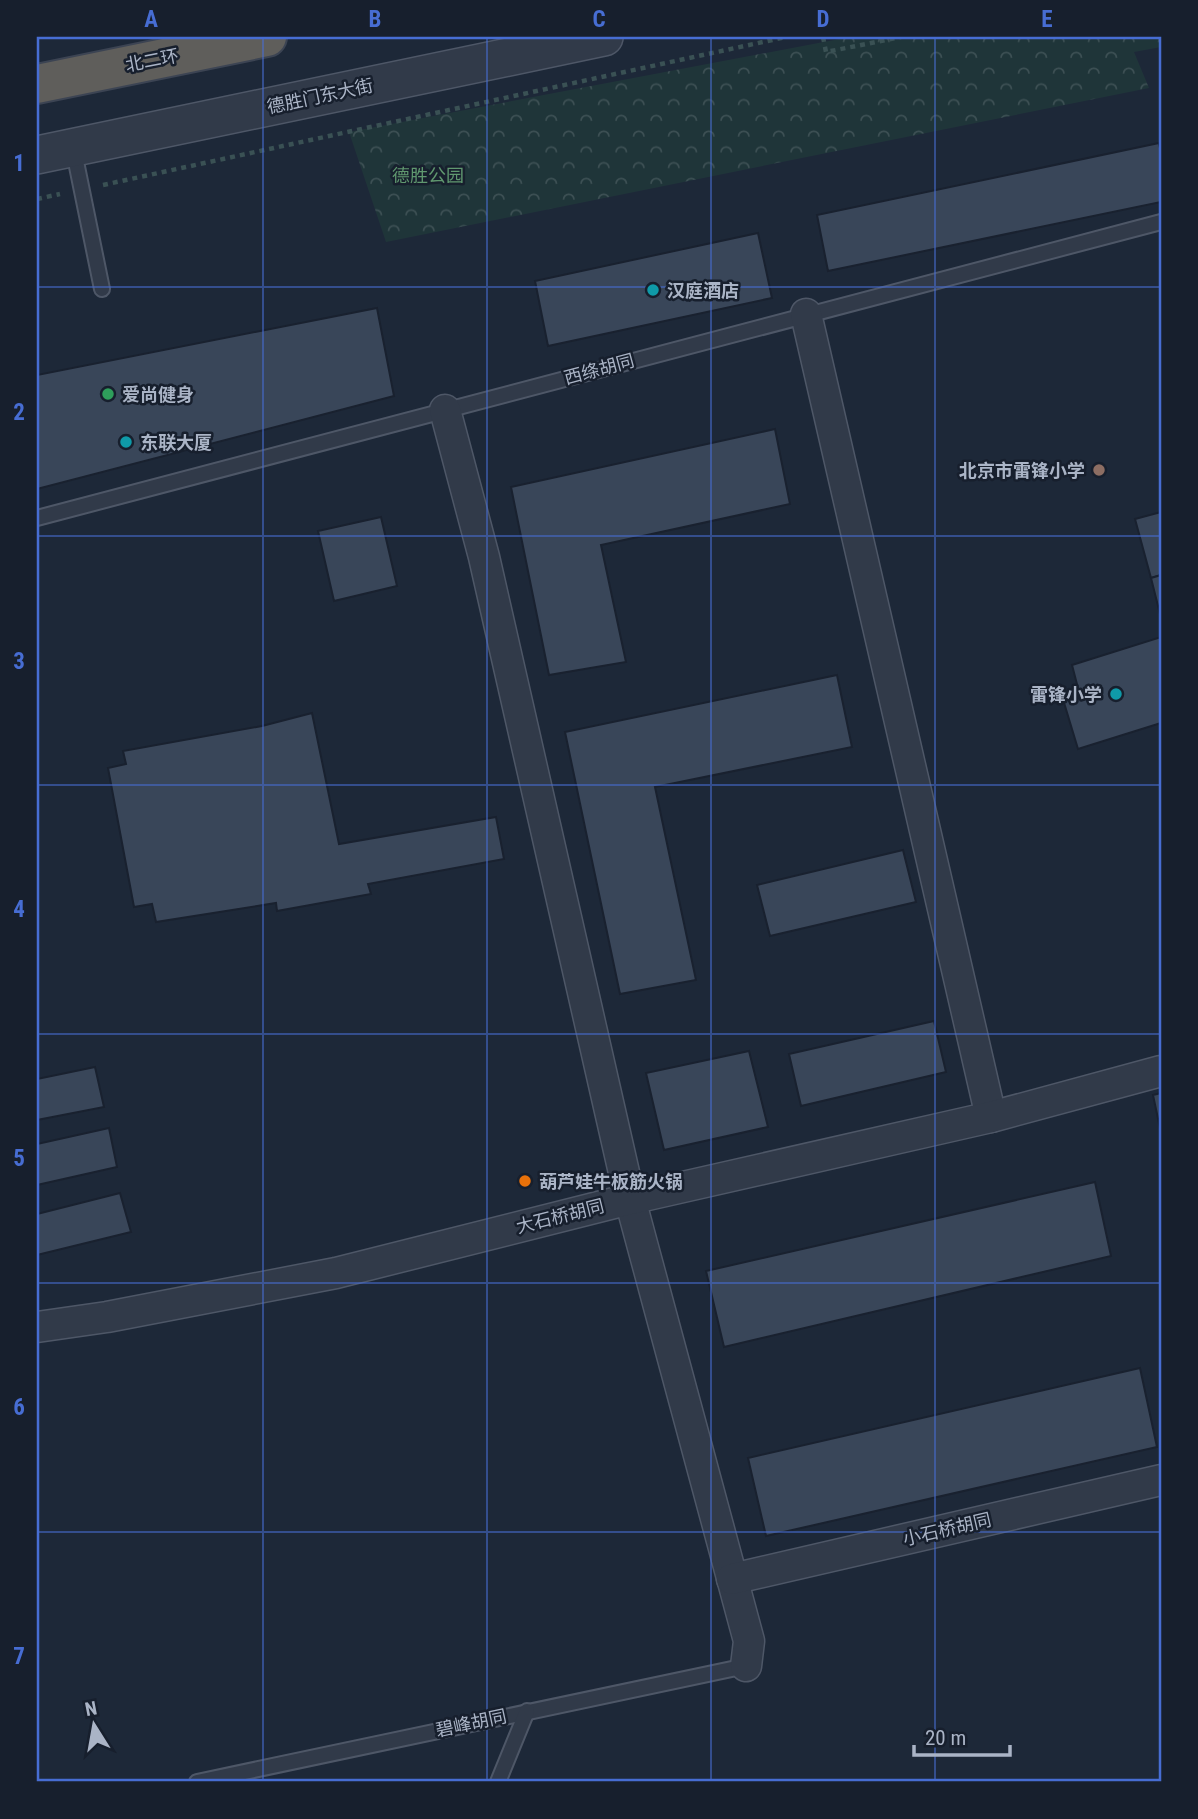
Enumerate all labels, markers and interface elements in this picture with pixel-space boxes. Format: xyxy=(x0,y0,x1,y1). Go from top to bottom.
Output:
text: A xyxy=(144,6,158,33)
text: B xyxy=(369,6,381,33)
text: C xyxy=(592,6,606,33)
text: D xyxy=(817,6,830,33)
text: E xyxy=(1041,6,1053,33)
street label: 北二环 xyxy=(123,45,181,75)
street label: 德胜门东大街 xyxy=(265,75,375,117)
text: 1 xyxy=(13,150,25,177)
park label: 德胜公园 xyxy=(392,165,464,186)
place label: 汉庭酒店 xyxy=(667,280,739,301)
marker: 汉庭酒店 xyxy=(645,282,661,298)
street label: 西绦胡同 xyxy=(562,350,636,388)
place label: 爱尚健身 xyxy=(122,384,194,405)
marker: 爱尚健身 xyxy=(100,386,116,402)
text: 2 xyxy=(13,399,25,426)
place label: 东联大厦 xyxy=(140,432,212,453)
marker: 东联大厦 xyxy=(118,434,134,450)
place label: 北京市雷锋小学 xyxy=(959,460,1085,481)
marker: 北京市雷锋小学 xyxy=(1091,462,1107,478)
text: 3 xyxy=(13,648,25,675)
place label: 雷锋小学 xyxy=(1030,684,1102,705)
marker: 雷锋小学 xyxy=(1108,686,1124,702)
text: 4 xyxy=(13,896,25,923)
text: 5 xyxy=(13,1145,25,1172)
place label: 葫芦娃牛板筋火锅 xyxy=(539,1171,683,1192)
marker: 葫芦娃牛板筋火锅 xyxy=(517,1173,533,1189)
street label: 大石桥胡同 xyxy=(514,1195,606,1237)
text: 6 xyxy=(13,1394,25,1421)
street label: 小石桥胡同 xyxy=(901,1509,993,1549)
text: 7 xyxy=(13,1643,25,1670)
north arrow xyxy=(60,1689,130,1759)
text: N xyxy=(83,1696,99,1721)
street label: 碧峰胡同 xyxy=(434,1705,508,1741)
scale bar xyxy=(914,1714,1011,1758)
text: 20 m xyxy=(925,1726,966,1750)

